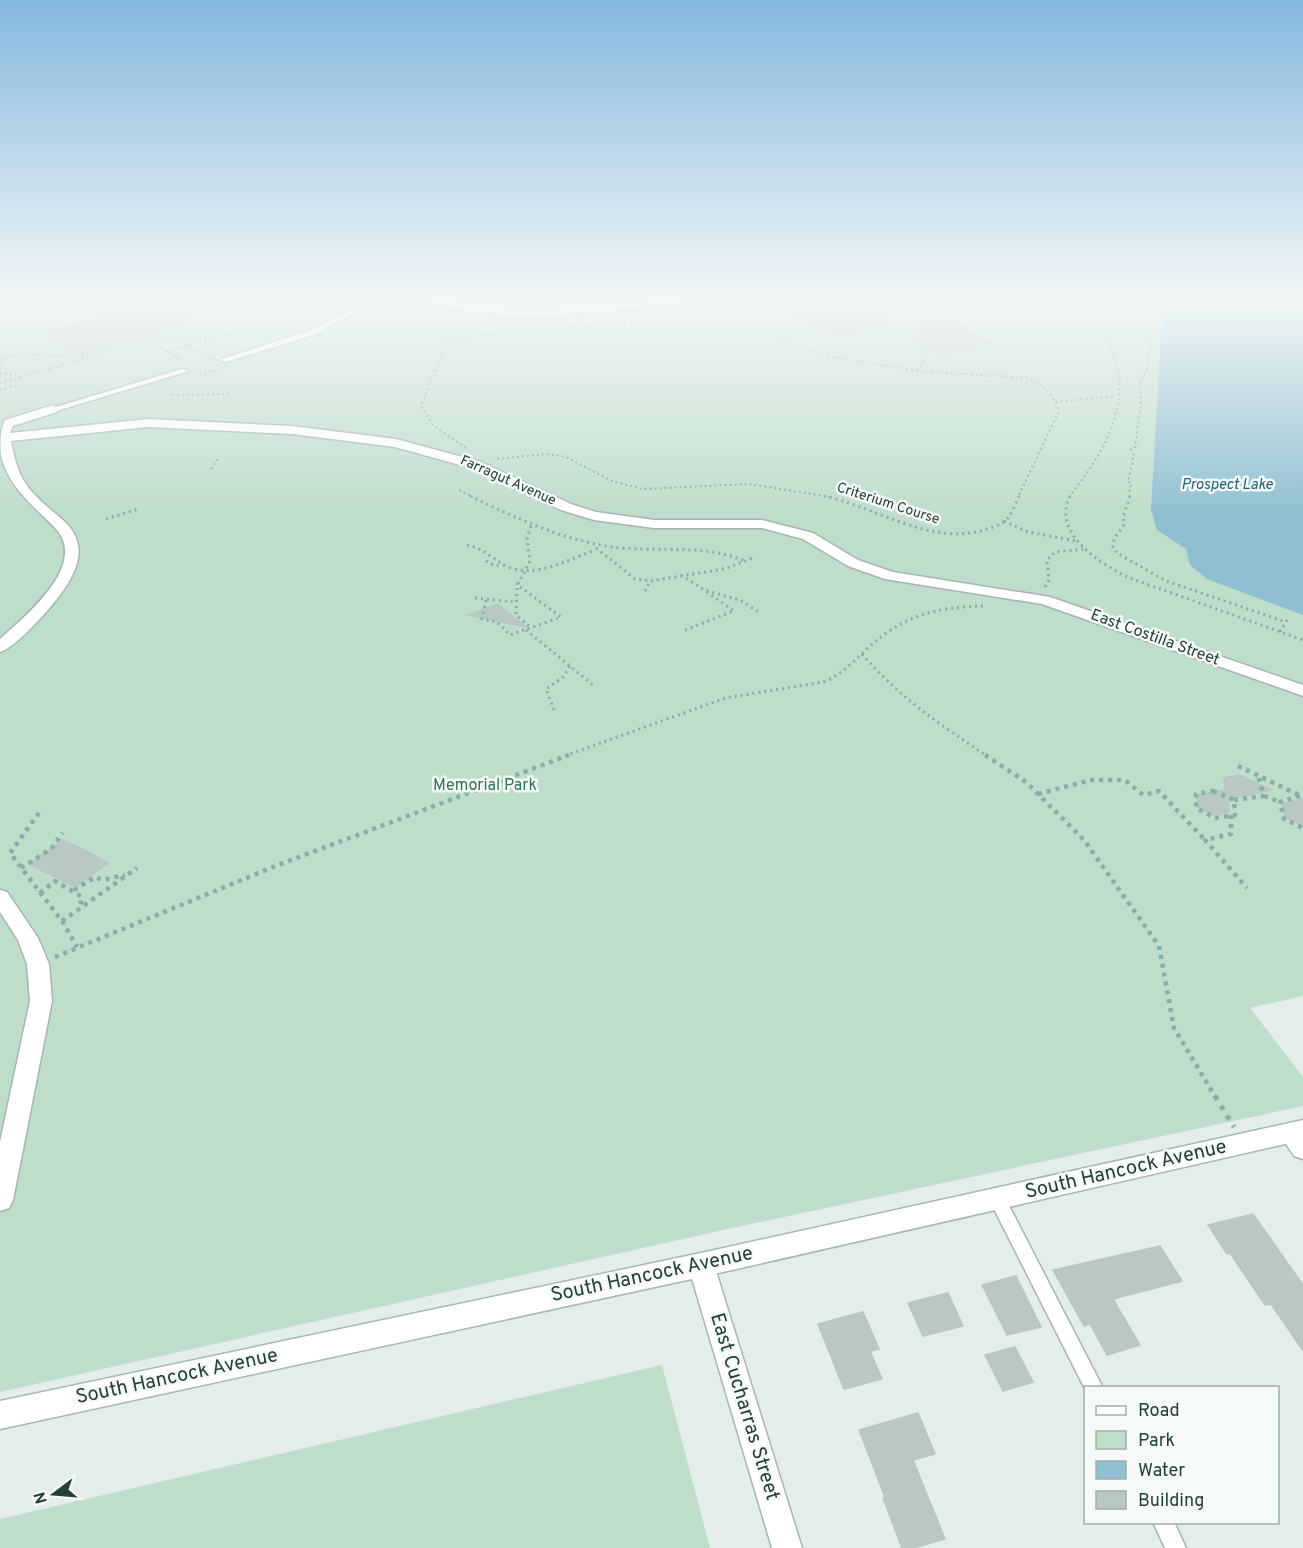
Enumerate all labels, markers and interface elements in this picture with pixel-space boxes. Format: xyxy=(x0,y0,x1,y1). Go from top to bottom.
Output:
street label: Farragut Avenue xyxy=(457,452,559,510)
water label: Prospect Lake xyxy=(1181,476,1273,495)
street label: Criterium Course xyxy=(834,479,942,529)
street label: East Costilla Street xyxy=(1088,605,1222,671)
park label: Memorial Park xyxy=(433,776,537,796)
street label: South Hancock Avenue xyxy=(1023,1134,1229,1206)
street label: South Hancock Avenue xyxy=(549,1241,755,1309)
street label: East Cucharras Street xyxy=(703,1310,785,1504)
street label: South Hancock Avenue xyxy=(74,1343,280,1411)
legend xyxy=(1084,1386,1279,1524)
text: Road xyxy=(1138,1400,1180,1423)
text: Park xyxy=(1138,1430,1175,1453)
text: Water xyxy=(1138,1460,1185,1483)
north arrow xyxy=(24,1464,84,1524)
text: N xyxy=(30,1489,53,1506)
text: Building xyxy=(1138,1490,1204,1513)

